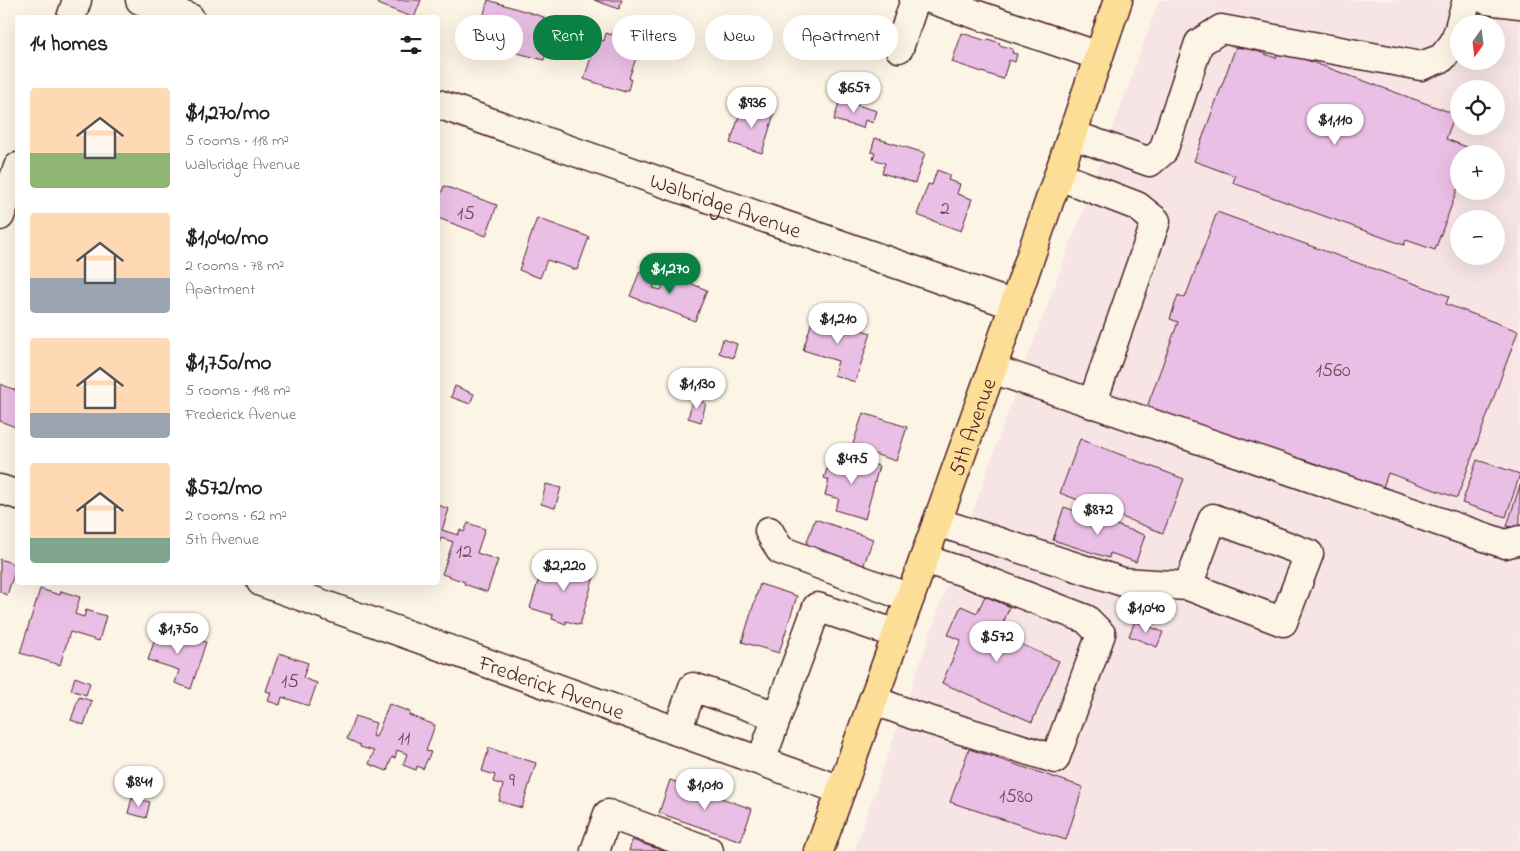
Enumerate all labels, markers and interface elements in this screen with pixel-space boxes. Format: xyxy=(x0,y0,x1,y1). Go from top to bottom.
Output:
chip: Buy xyxy=(455,15,523,60)
chip: Rent xyxy=(533,15,602,60)
chip: Filters xyxy=(612,15,695,60)
chip: New xyxy=(705,15,773,60)
chip: Apartment xyxy=(783,15,898,60)
north arrow xyxy=(1450,15,1505,70)
map controls xyxy=(1450,15,1505,265)
text: 14 homes xyxy=(30,30,108,60)
icon: filters xyxy=(397,31,425,59)
pin: $657 xyxy=(824,72,884,114)
text: $657 xyxy=(838,76,870,100)
button: locate xyxy=(1450,80,1505,135)
pin: $936 xyxy=(722,86,782,129)
text: $936 xyxy=(738,91,766,115)
text: $1,270/mo xyxy=(185,99,270,129)
pin: $1,110 xyxy=(1294,104,1376,146)
icon: home xyxy=(70,108,130,168)
text: $1,110 xyxy=(1318,108,1352,132)
text: 5 rooms · 118 m² xyxy=(185,129,289,153)
button: + xyxy=(1450,145,1505,200)
text: Walbridge Avenue xyxy=(185,153,300,177)
street label: Walbridge Avenue xyxy=(645,166,805,249)
house number: 2 xyxy=(940,195,950,224)
house number: 15 xyxy=(457,200,475,229)
button: − xyxy=(1450,210,1505,265)
text: $1,040/mo xyxy=(185,224,269,254)
icon: home xyxy=(70,233,130,293)
pin: $1,270 xyxy=(629,252,711,295)
text: 2 rooms · 78 m² xyxy=(185,254,284,278)
text: $1,270 xyxy=(651,257,689,281)
text: Apartment xyxy=(185,278,255,302)
pin: $1,210 xyxy=(797,302,879,345)
text: $1,210 xyxy=(819,307,857,331)
text: $1,750/mo xyxy=(185,349,271,379)
house number: 1560 xyxy=(1315,357,1351,386)
icon: home xyxy=(70,358,130,418)
pin: $1,130 xyxy=(656,368,738,410)
text: $1,130 xyxy=(679,372,715,396)
street label: 5th Avenue xyxy=(942,374,1006,481)
text: 5 rooms · 148 m² xyxy=(185,379,291,403)
text: Frederick Avenue xyxy=(185,403,296,427)
pin: $475 xyxy=(822,442,882,485)
text: $475 xyxy=(836,447,868,471)
text: $572/mo xyxy=(185,474,263,504)
icon: home xyxy=(70,483,130,543)
pin: $872 xyxy=(1068,494,1128,536)
text: $872 xyxy=(1083,498,1113,522)
text: 2 rooms · 62 m² xyxy=(185,504,287,528)
text: 5th Avenue xyxy=(185,528,259,552)
house number: 12 xyxy=(456,538,472,567)
pin: $2,220 xyxy=(523,550,605,592)
text: $2,220 xyxy=(542,554,586,578)
pin: $1,040 xyxy=(1105,592,1187,634)
text: $1,040 xyxy=(1127,596,1165,620)
pin: $1,750 xyxy=(137,612,219,655)
text: $1,750 xyxy=(158,617,198,641)
pin: $572 xyxy=(967,620,1027,663)
text: $572 xyxy=(980,625,1014,649)
street label: Frederick Avenue xyxy=(473,648,628,730)
house number: 15 xyxy=(281,668,299,697)
house number: 11 xyxy=(398,725,410,754)
pin: $841 xyxy=(109,766,169,808)
house number: 9 xyxy=(509,767,515,796)
pin: $1,010 xyxy=(664,768,746,811)
text: $841 xyxy=(125,770,153,794)
text: $1,010 xyxy=(687,773,723,797)
house number: 1580 xyxy=(999,783,1033,812)

